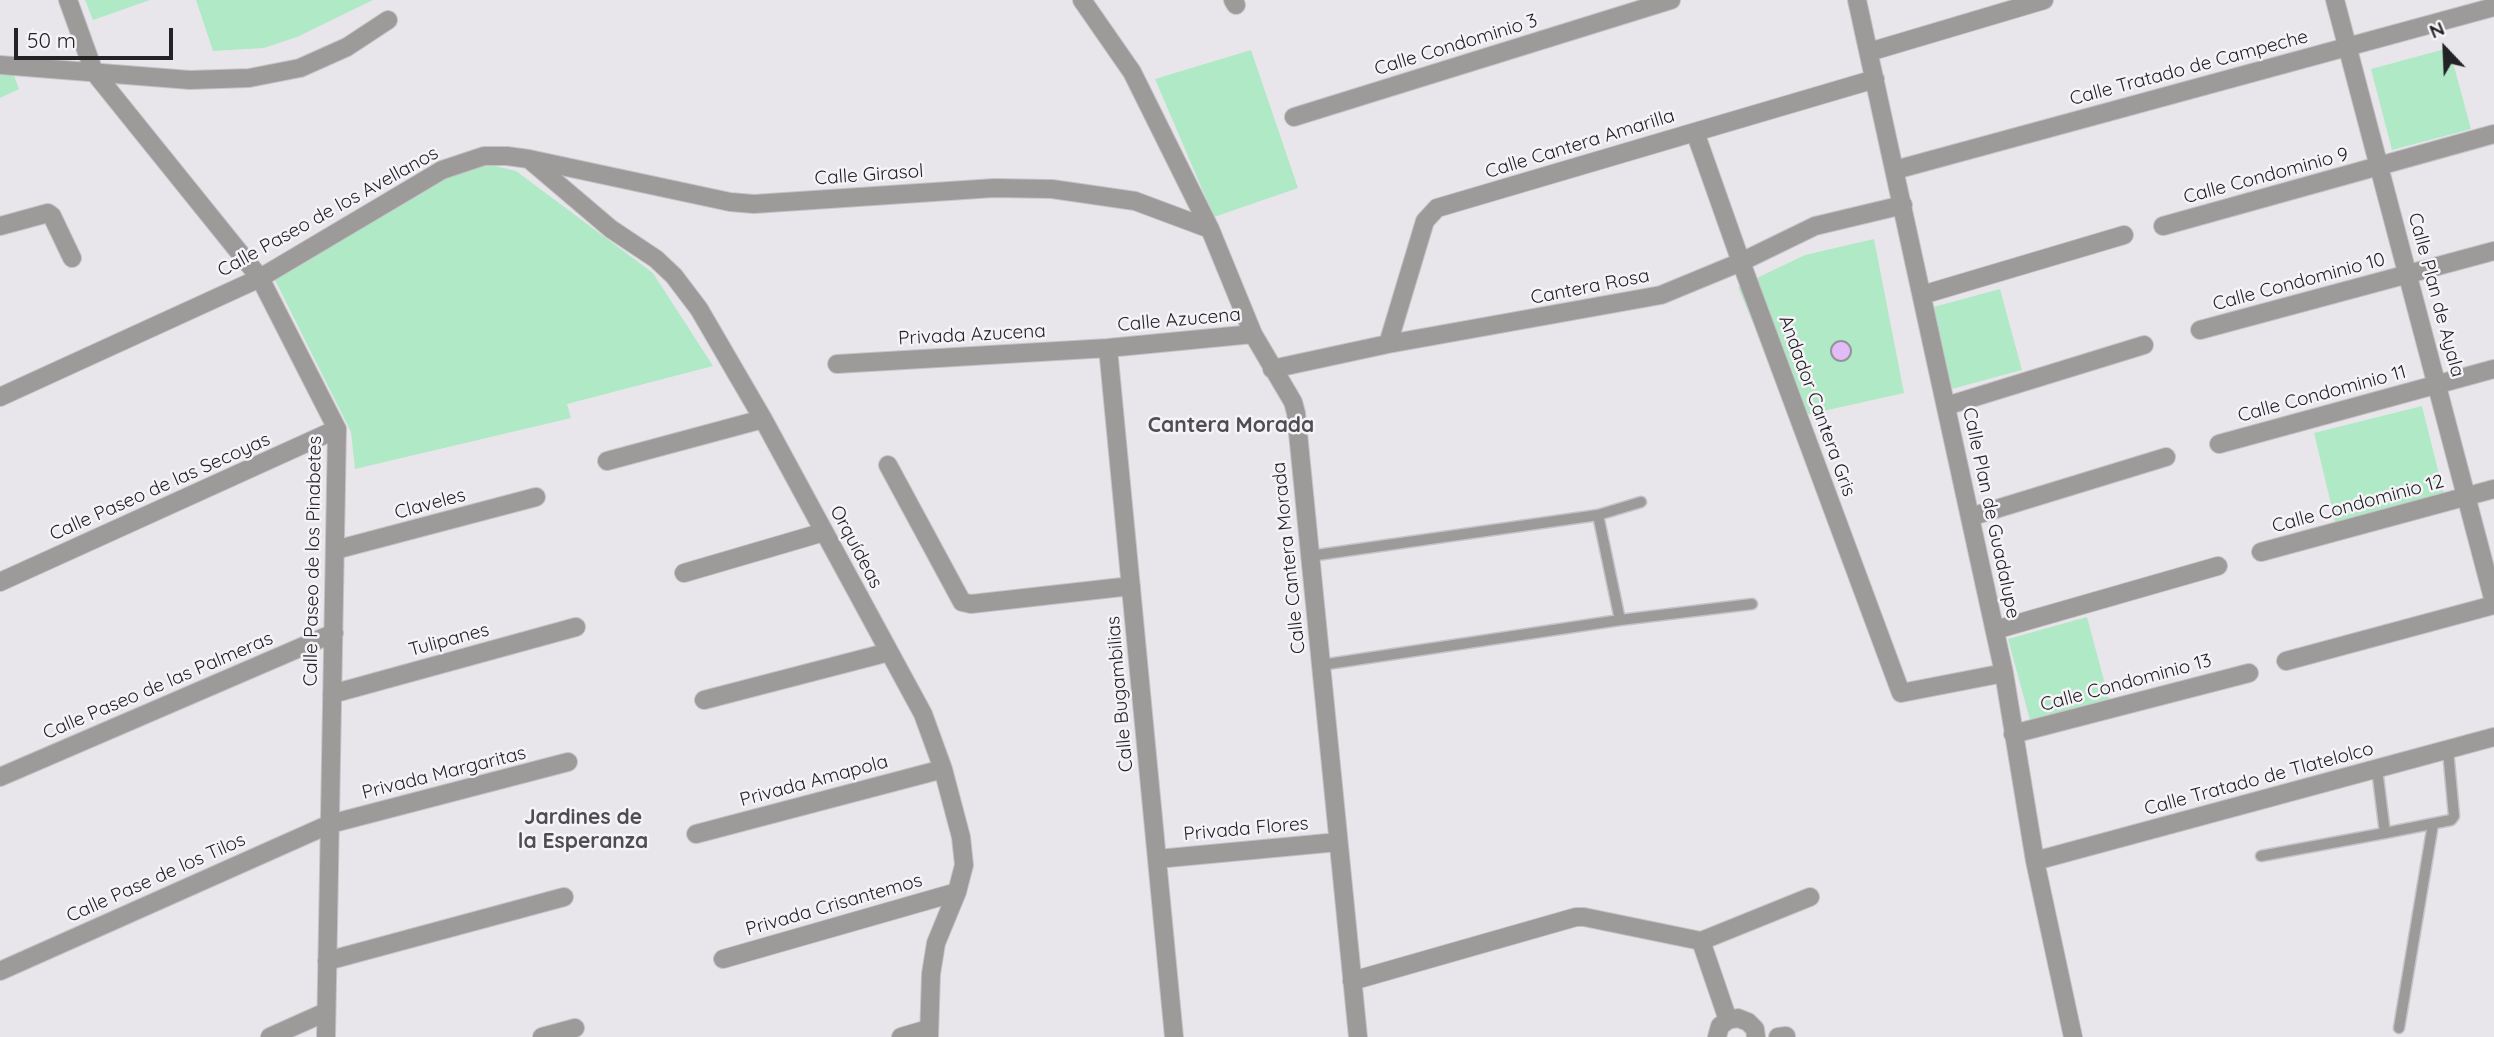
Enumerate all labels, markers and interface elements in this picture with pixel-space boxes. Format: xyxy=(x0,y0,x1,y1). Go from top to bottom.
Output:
street label: Calle Condominio 3 xyxy=(1372,9,1540,81)
scale bar xyxy=(18,14,177,58)
north arrow xyxy=(2410,14,2480,84)
text: N xyxy=(2426,16,2448,43)
street label: Calle Tratado de Campeche xyxy=(2067,25,2311,111)
text: 50 m xyxy=(27,27,76,53)
street label: Calle Cantera Amarilla xyxy=(1483,104,1677,184)
street label: Calle Paseo de los Avellanos xyxy=(214,142,442,282)
street label: Calle Condominio 9 xyxy=(2181,143,2351,209)
street label: Calle Girasol xyxy=(814,160,924,190)
street label: Calle Plan de Ayala xyxy=(2403,210,2469,380)
street label: Calle Condominio 10 xyxy=(2210,248,2388,316)
street label: Cantera Rosa xyxy=(1529,264,1651,310)
street label: Calle Azucena xyxy=(1116,303,1242,337)
street label: Andador Cantera Gris xyxy=(1774,312,1860,500)
street label: Privada Azucena xyxy=(898,320,1046,350)
street label: Calle Condominio 11 xyxy=(2235,361,2409,427)
street label: Calle Plan de Guadalupe xyxy=(1957,405,2025,621)
district label: Cantera Morada xyxy=(1148,413,1314,439)
street label: Calle Paseo de las Secoyas xyxy=(46,428,274,546)
street label: Calle Paseo de los Pinabetes xyxy=(299,435,327,687)
street label: Calle Cantera Morada xyxy=(1268,461,1310,655)
street label: Calle Condominio 12 xyxy=(2270,470,2446,538)
street label: Claveles xyxy=(392,484,468,524)
street label: Orquídeas xyxy=(825,502,887,592)
street label: Calle Bugambilias xyxy=(1102,615,1138,773)
street label: Tulipanes xyxy=(406,618,492,662)
street label: Calle Paseo de las Palmeras xyxy=(40,627,276,745)
street label: Calle Condominio 13 xyxy=(2038,649,2214,717)
street label: Calle Tratado de Tlatelolco xyxy=(2142,737,2376,821)
street label: Privada Margaritas xyxy=(360,742,528,804)
street label: Privada Amapola xyxy=(737,750,891,812)
district label: Jardines de la Esperanza xyxy=(518,805,648,855)
street label: Privada Flores xyxy=(1183,812,1309,846)
street label: Calle Pase de los Tilos xyxy=(63,828,249,928)
street label: Privada Crisantemos xyxy=(743,869,925,941)

